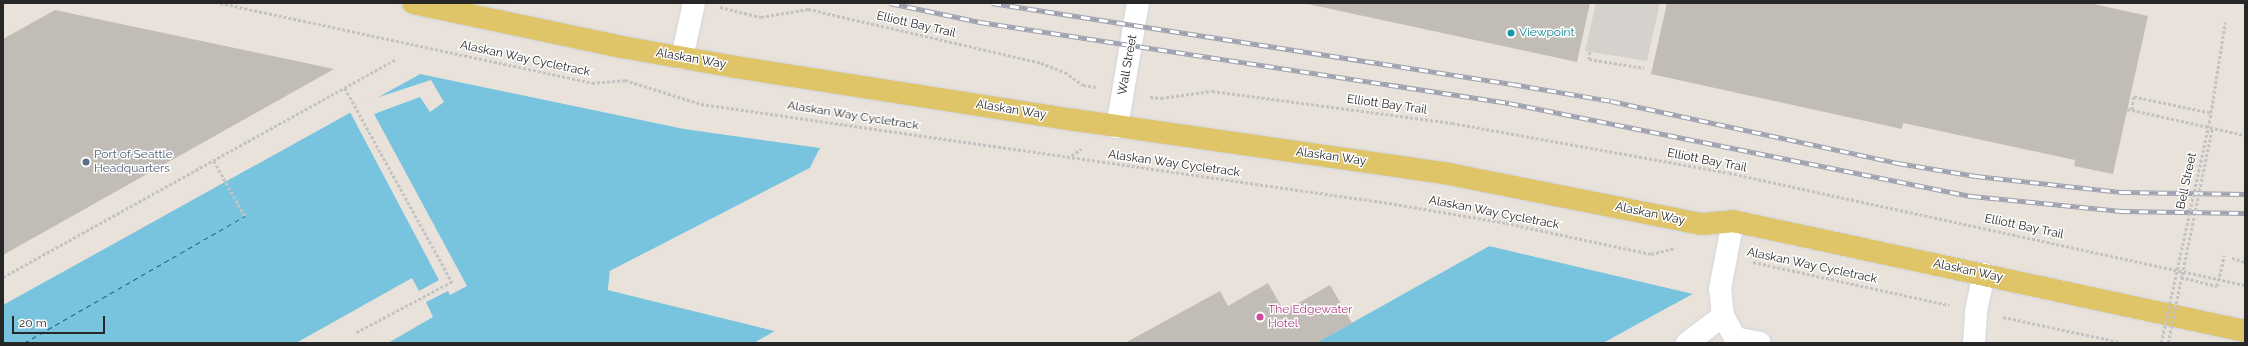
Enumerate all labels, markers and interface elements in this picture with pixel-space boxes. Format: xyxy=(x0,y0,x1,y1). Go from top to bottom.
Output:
street label: Elliott Bay Trail xyxy=(875,9,957,41)
place label: Viewpoint xyxy=(1519,26,1575,40)
marker: Viewpoint xyxy=(1506,28,1516,38)
street label: Wall Street xyxy=(1116,34,1140,96)
street label: Alaskan Way Cycletrack xyxy=(458,38,592,80)
street label: Alaskan Way xyxy=(655,46,727,72)
street label: Elliott Bay Trail xyxy=(1346,92,1428,118)
street label: Alaskan Way xyxy=(975,97,1047,123)
street label: Alaskan Way Cycletrack xyxy=(786,98,920,134)
street label: Alaskan Way xyxy=(1295,145,1367,169)
street label: Elliott Bay Trail xyxy=(1666,146,1748,176)
place label: Port of Seattle Headquarters xyxy=(94,148,173,176)
street label: Alaskan Way Cycletrack xyxy=(1107,148,1241,180)
street label: Bell Street xyxy=(2174,151,2200,211)
marker: Port of Seattle Headquarters xyxy=(81,157,91,167)
street label: Alaskan Way Cycletrack xyxy=(1427,193,1561,233)
street label: Alaskan Way xyxy=(1614,200,1686,228)
street label: Elliott Bay Trail xyxy=(1983,211,2065,243)
street label: Alaskan Way Cycletrack xyxy=(1745,245,1879,287)
street label: Alaskan Way xyxy=(1932,257,2004,285)
place label: The Edgewater Hotel xyxy=(1268,303,1353,331)
scale bar xyxy=(14,308,107,334)
marker: The Edgewater Hotel xyxy=(1255,312,1265,322)
text: 20 m xyxy=(19,316,47,330)

